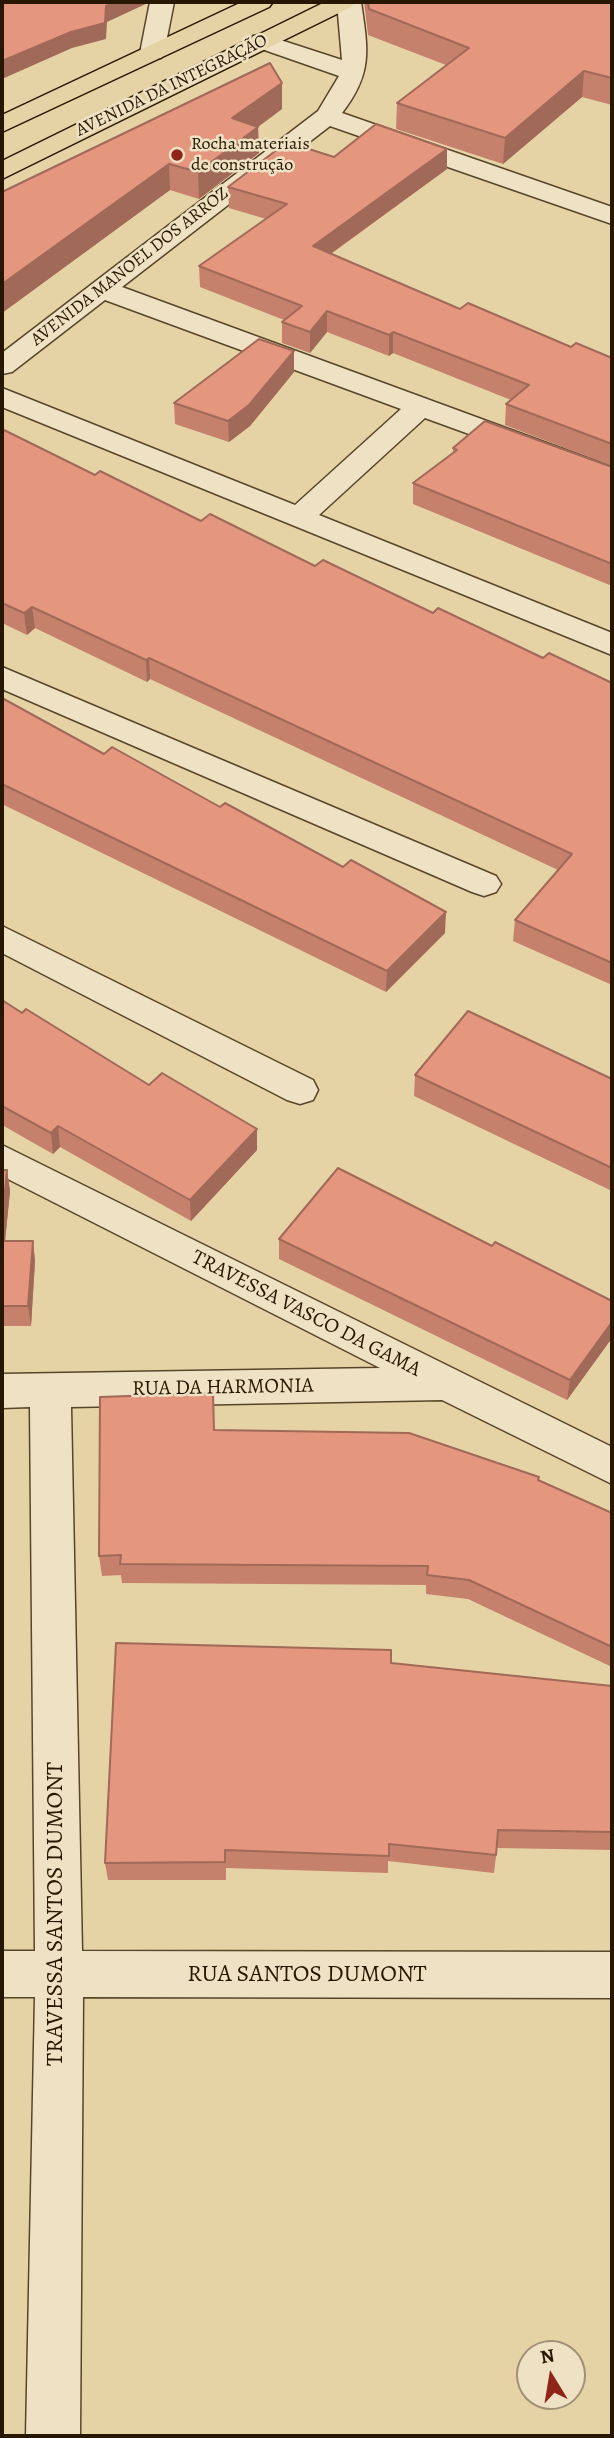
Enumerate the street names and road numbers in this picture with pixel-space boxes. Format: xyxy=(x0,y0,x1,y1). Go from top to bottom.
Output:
street label: AVENIDA DA INTEGRAÇÃO xyxy=(73,30,271,142)
street label: AVENIDA MANOEL DOS ARROZ xyxy=(27,183,233,351)
street label: TRAVESSA VASCO DA GAMA xyxy=(187,1245,425,1383)
street label: RUA DA HARMONIA xyxy=(132,1374,314,1402)
street label: TRAVESSA SANTOS DUMONT xyxy=(42,1762,70,2066)
street label: RUA SANTOS DUMONT xyxy=(187,1961,427,1989)

